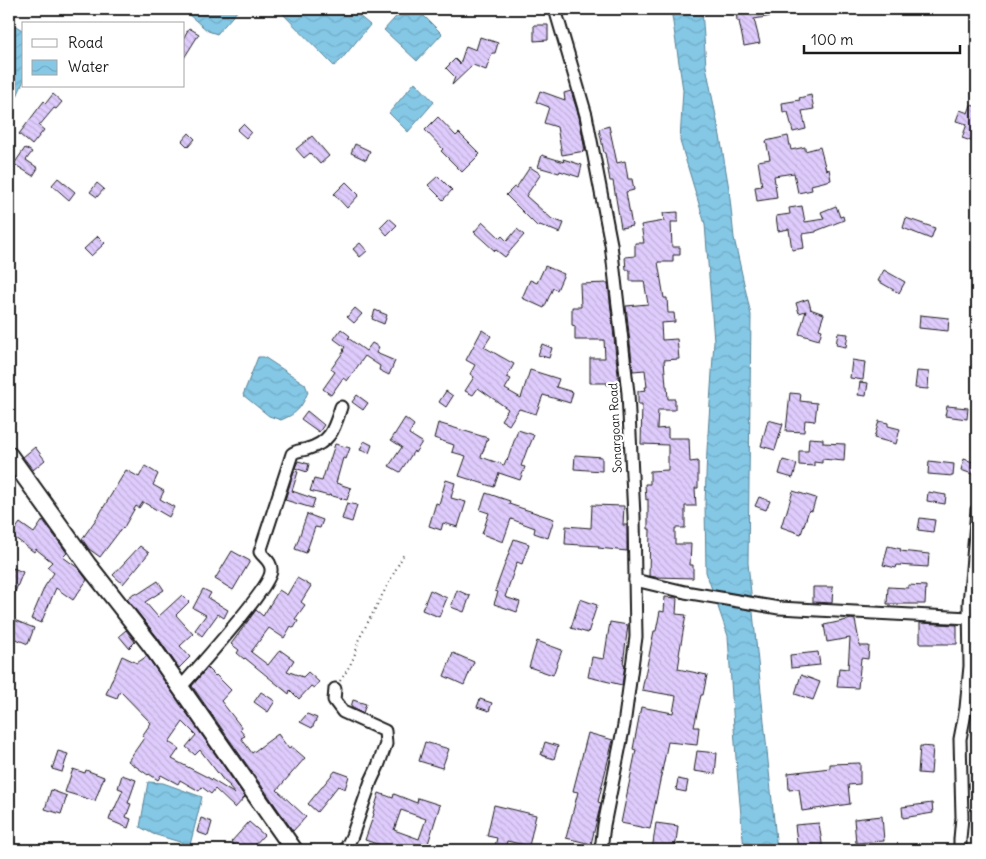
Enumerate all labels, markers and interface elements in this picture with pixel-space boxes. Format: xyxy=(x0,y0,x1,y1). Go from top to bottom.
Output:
legend xyxy=(22,22,185,88)
scale bar xyxy=(804,22,960,54)
text: 100 m xyxy=(811,30,853,49)
text: Road xyxy=(68,33,103,52)
text: Water xyxy=(68,57,109,76)
street label: Sonargoan Road xyxy=(605,383,625,473)

